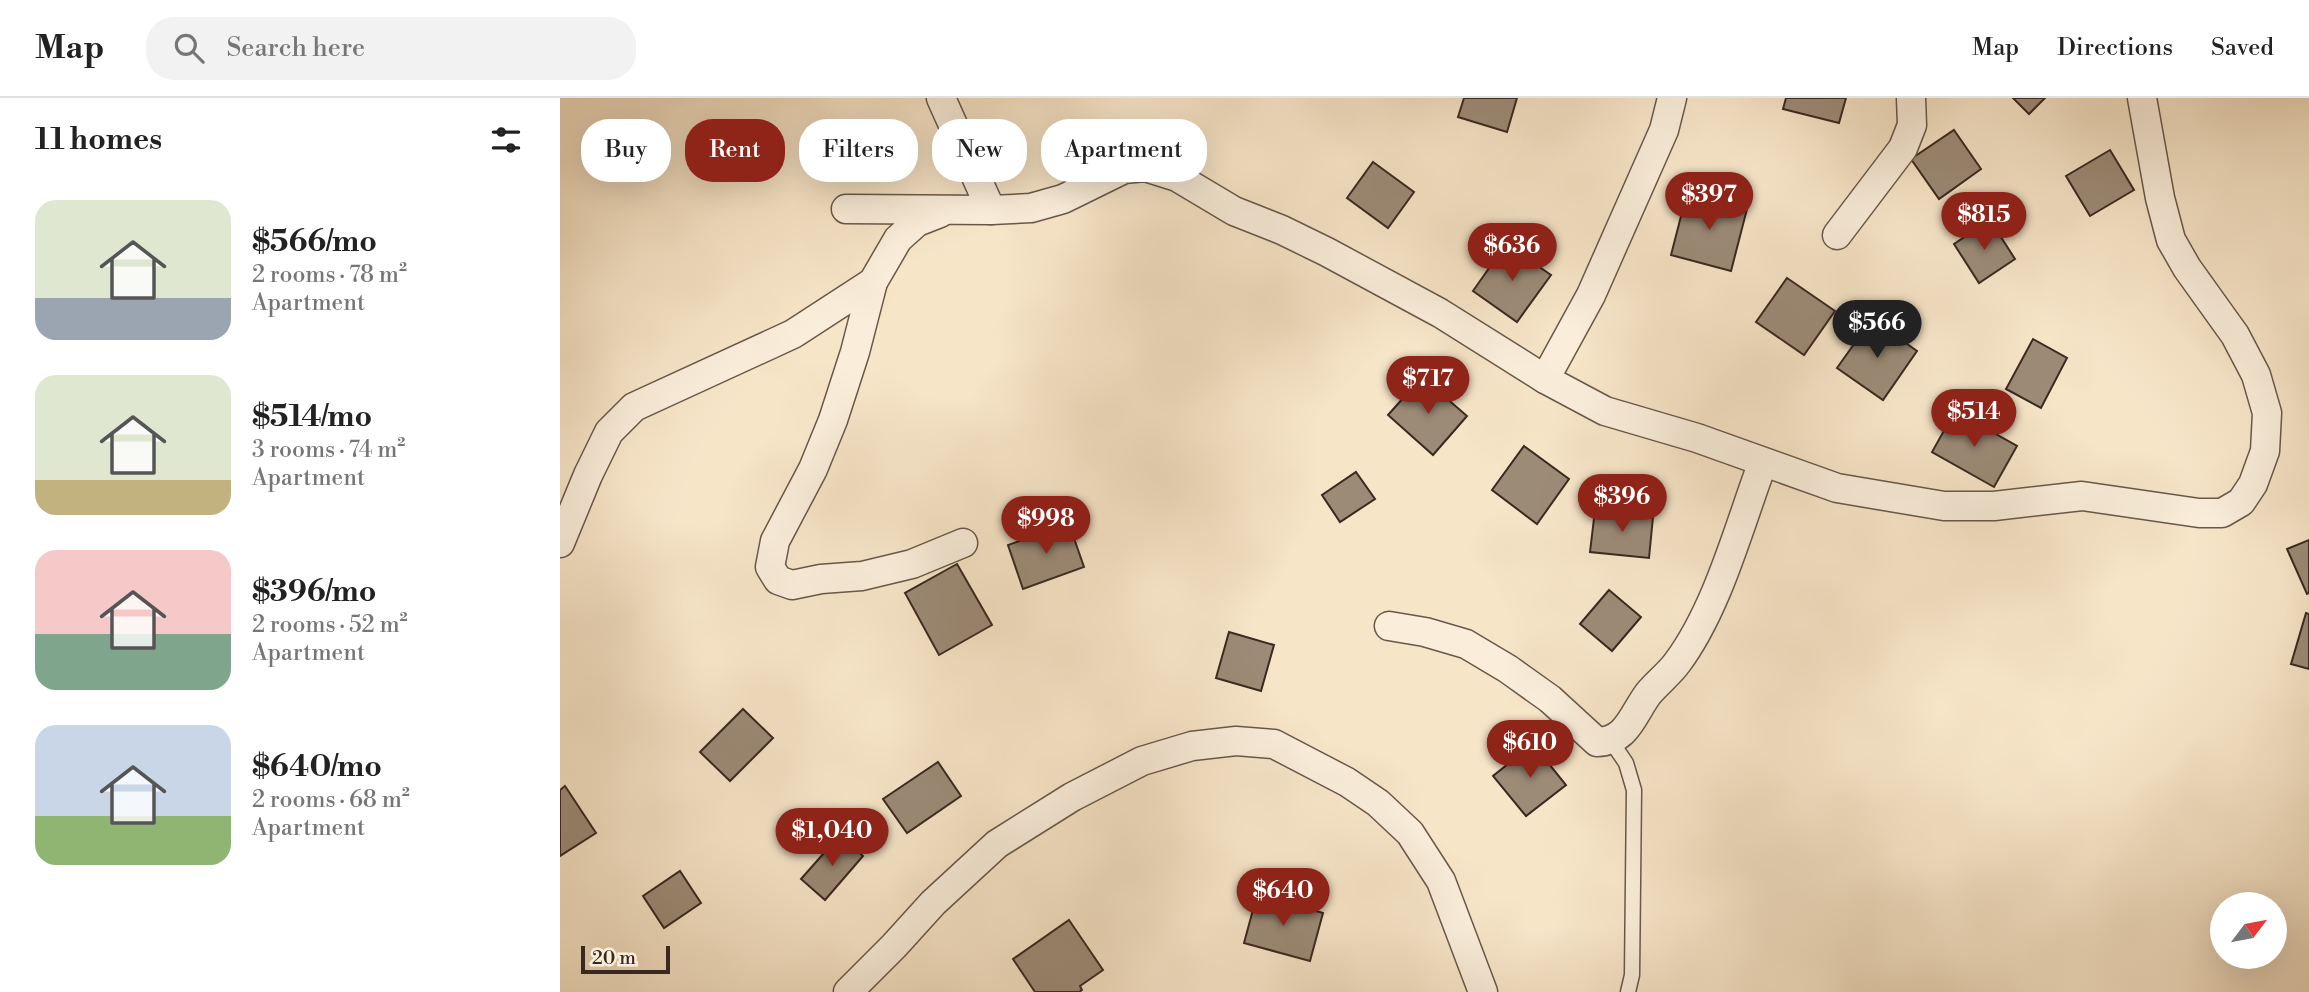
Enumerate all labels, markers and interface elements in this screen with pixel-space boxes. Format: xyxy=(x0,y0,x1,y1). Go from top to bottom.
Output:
search box xyxy=(146,17,636,80)
text: Map xyxy=(35,28,104,69)
icon: search xyxy=(170,29,208,67)
text: Search here xyxy=(226,32,365,64)
text: Map xyxy=(1972,33,2019,63)
text: Directions xyxy=(2057,33,2173,63)
text: Saved xyxy=(2211,33,2274,63)
chip: Buy xyxy=(581,119,671,182)
chip: Rent xyxy=(685,119,785,182)
chip: Filters xyxy=(799,119,918,182)
chip: New xyxy=(932,119,1027,182)
chip: Apartment xyxy=(1041,119,1207,182)
text: 11 homes xyxy=(35,121,162,159)
icon: filters xyxy=(487,121,525,159)
pin: $397 xyxy=(1668,172,1750,232)
text: $397 xyxy=(1681,181,1737,209)
pin: $815 xyxy=(1943,192,2025,252)
text: $815 xyxy=(1957,201,2011,229)
text: $566/mo xyxy=(252,223,377,261)
pin: $636 xyxy=(1471,223,1553,283)
icon: home xyxy=(91,228,175,312)
text: $636 xyxy=(1484,232,1540,260)
text: 2 rooms · 78 m² xyxy=(252,261,407,289)
text: Apartment xyxy=(252,289,365,317)
pin: $566 xyxy=(1836,300,1918,360)
text: $566 xyxy=(1849,309,1905,337)
pin: $717 xyxy=(1387,356,1469,416)
text: $717 xyxy=(1402,365,1454,393)
pin: $514 xyxy=(1933,390,2015,449)
text: $514/mo xyxy=(252,398,372,436)
text: $514 xyxy=(1947,398,2001,426)
icon: home xyxy=(91,403,175,487)
text: 3 rooms · 74 m² xyxy=(252,436,405,464)
text: Apartment xyxy=(252,464,365,492)
pin: $396 xyxy=(1581,474,1663,534)
text: $396 xyxy=(1594,483,1650,511)
pin: $998 xyxy=(1005,496,1087,556)
text: $998 xyxy=(1017,505,1075,533)
text: $396/mo xyxy=(252,573,376,611)
icon: home xyxy=(91,578,175,662)
text: 2 rooms · 52 m² xyxy=(252,611,408,639)
text: Apartment xyxy=(252,639,365,667)
pin: $610 xyxy=(1489,720,1571,780)
text: $610 xyxy=(1503,729,1557,757)
text: $640/mo xyxy=(252,748,382,786)
icon: home xyxy=(91,753,175,837)
text: 2 rooms · 68 m² xyxy=(252,786,410,814)
pin: $1,040 xyxy=(775,808,889,868)
text: Apartment xyxy=(252,814,365,842)
text: $1,040 xyxy=(792,817,872,845)
pin: $640 xyxy=(1242,868,1324,928)
text: $640 xyxy=(1253,877,1313,905)
north arrow xyxy=(2210,892,2287,970)
map controls xyxy=(2210,892,2287,969)
scale bar xyxy=(581,943,670,975)
text: 20 m xyxy=(592,946,636,970)

